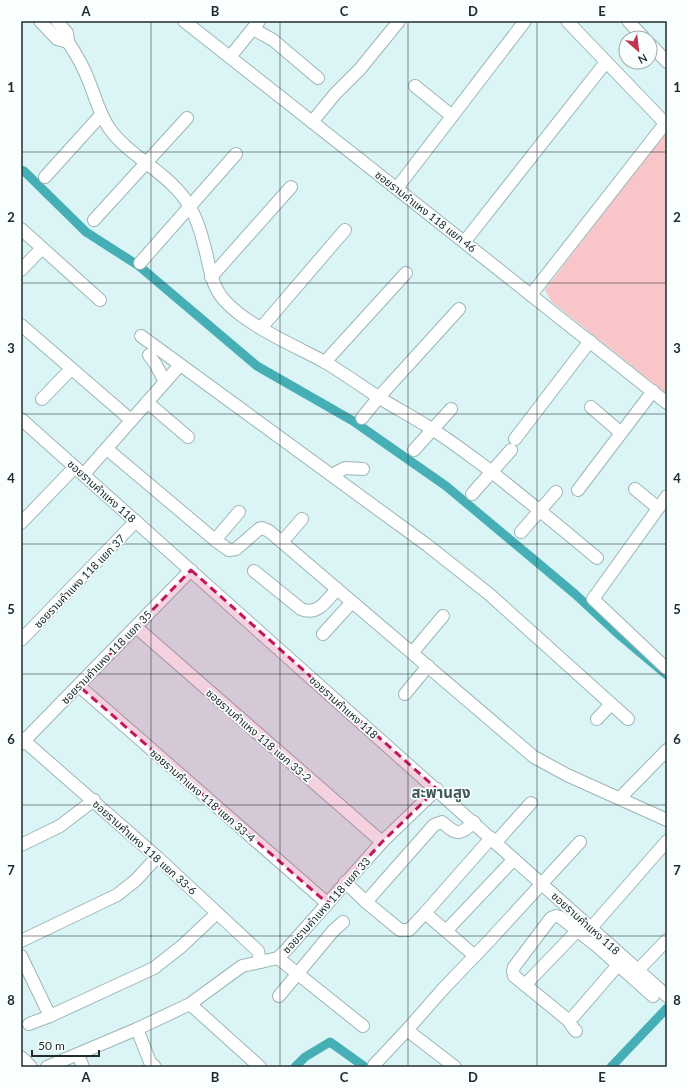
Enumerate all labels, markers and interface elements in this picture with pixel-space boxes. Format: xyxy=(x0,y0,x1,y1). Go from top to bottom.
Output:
text: A xyxy=(80,3,91,19)
text: B xyxy=(211,3,220,19)
text: C xyxy=(340,3,349,19)
text: D xyxy=(468,3,478,19)
text: E xyxy=(598,3,606,19)
north arrow xyxy=(618,30,658,70)
text: N xyxy=(636,52,650,67)
text: 1 xyxy=(7,79,15,95)
text: 1 xyxy=(673,79,681,95)
street label: ซอยรามคำแหง 118 แยก 46 xyxy=(373,167,479,255)
text: 2 xyxy=(7,209,15,225)
text: 2 xyxy=(673,209,681,225)
text: 3 xyxy=(7,340,15,356)
text: 3 xyxy=(673,340,681,356)
street label: ซอยรามคำแหง 118 xyxy=(65,457,139,525)
text: 4 xyxy=(7,470,15,486)
text: 4 xyxy=(673,470,681,486)
street label: ซอยรามคำแหง 118 แยก 37 xyxy=(31,532,127,630)
text: 5 xyxy=(7,601,15,617)
text: 5 xyxy=(673,601,681,617)
street label: ซอยรามคำแหง 118 แยก 35 xyxy=(58,608,154,706)
street label: ซอยรามคำแหง 118 xyxy=(307,673,381,741)
street label: ซอยรามคำแหง 118 แยก 33-2 xyxy=(204,686,314,784)
text: 6 xyxy=(7,731,15,747)
text: 6 xyxy=(673,731,681,747)
street label: ซอยรามคำแหง 118 แยก 33-4 xyxy=(148,746,259,845)
district label: สะพานสูง xyxy=(411,783,471,803)
street label: ซอยรามคำแหง 118 แยก 33-6 xyxy=(90,797,200,897)
street label: ซอยรามคำแหง 118 แยก 33 xyxy=(279,854,373,956)
text: 7 xyxy=(7,862,15,878)
text: 7 xyxy=(673,862,681,878)
street label: ซอยรามคำแหง 118 xyxy=(549,889,623,957)
text: 8 xyxy=(7,992,15,1008)
text: 8 xyxy=(673,992,681,1008)
scale bar xyxy=(32,1032,99,1058)
text: 50 m xyxy=(38,1038,65,1053)
text: A xyxy=(80,1069,91,1085)
text: B xyxy=(211,1069,220,1085)
text: C xyxy=(340,1069,349,1085)
text: D xyxy=(468,1069,478,1085)
text: E xyxy=(598,1069,606,1085)

